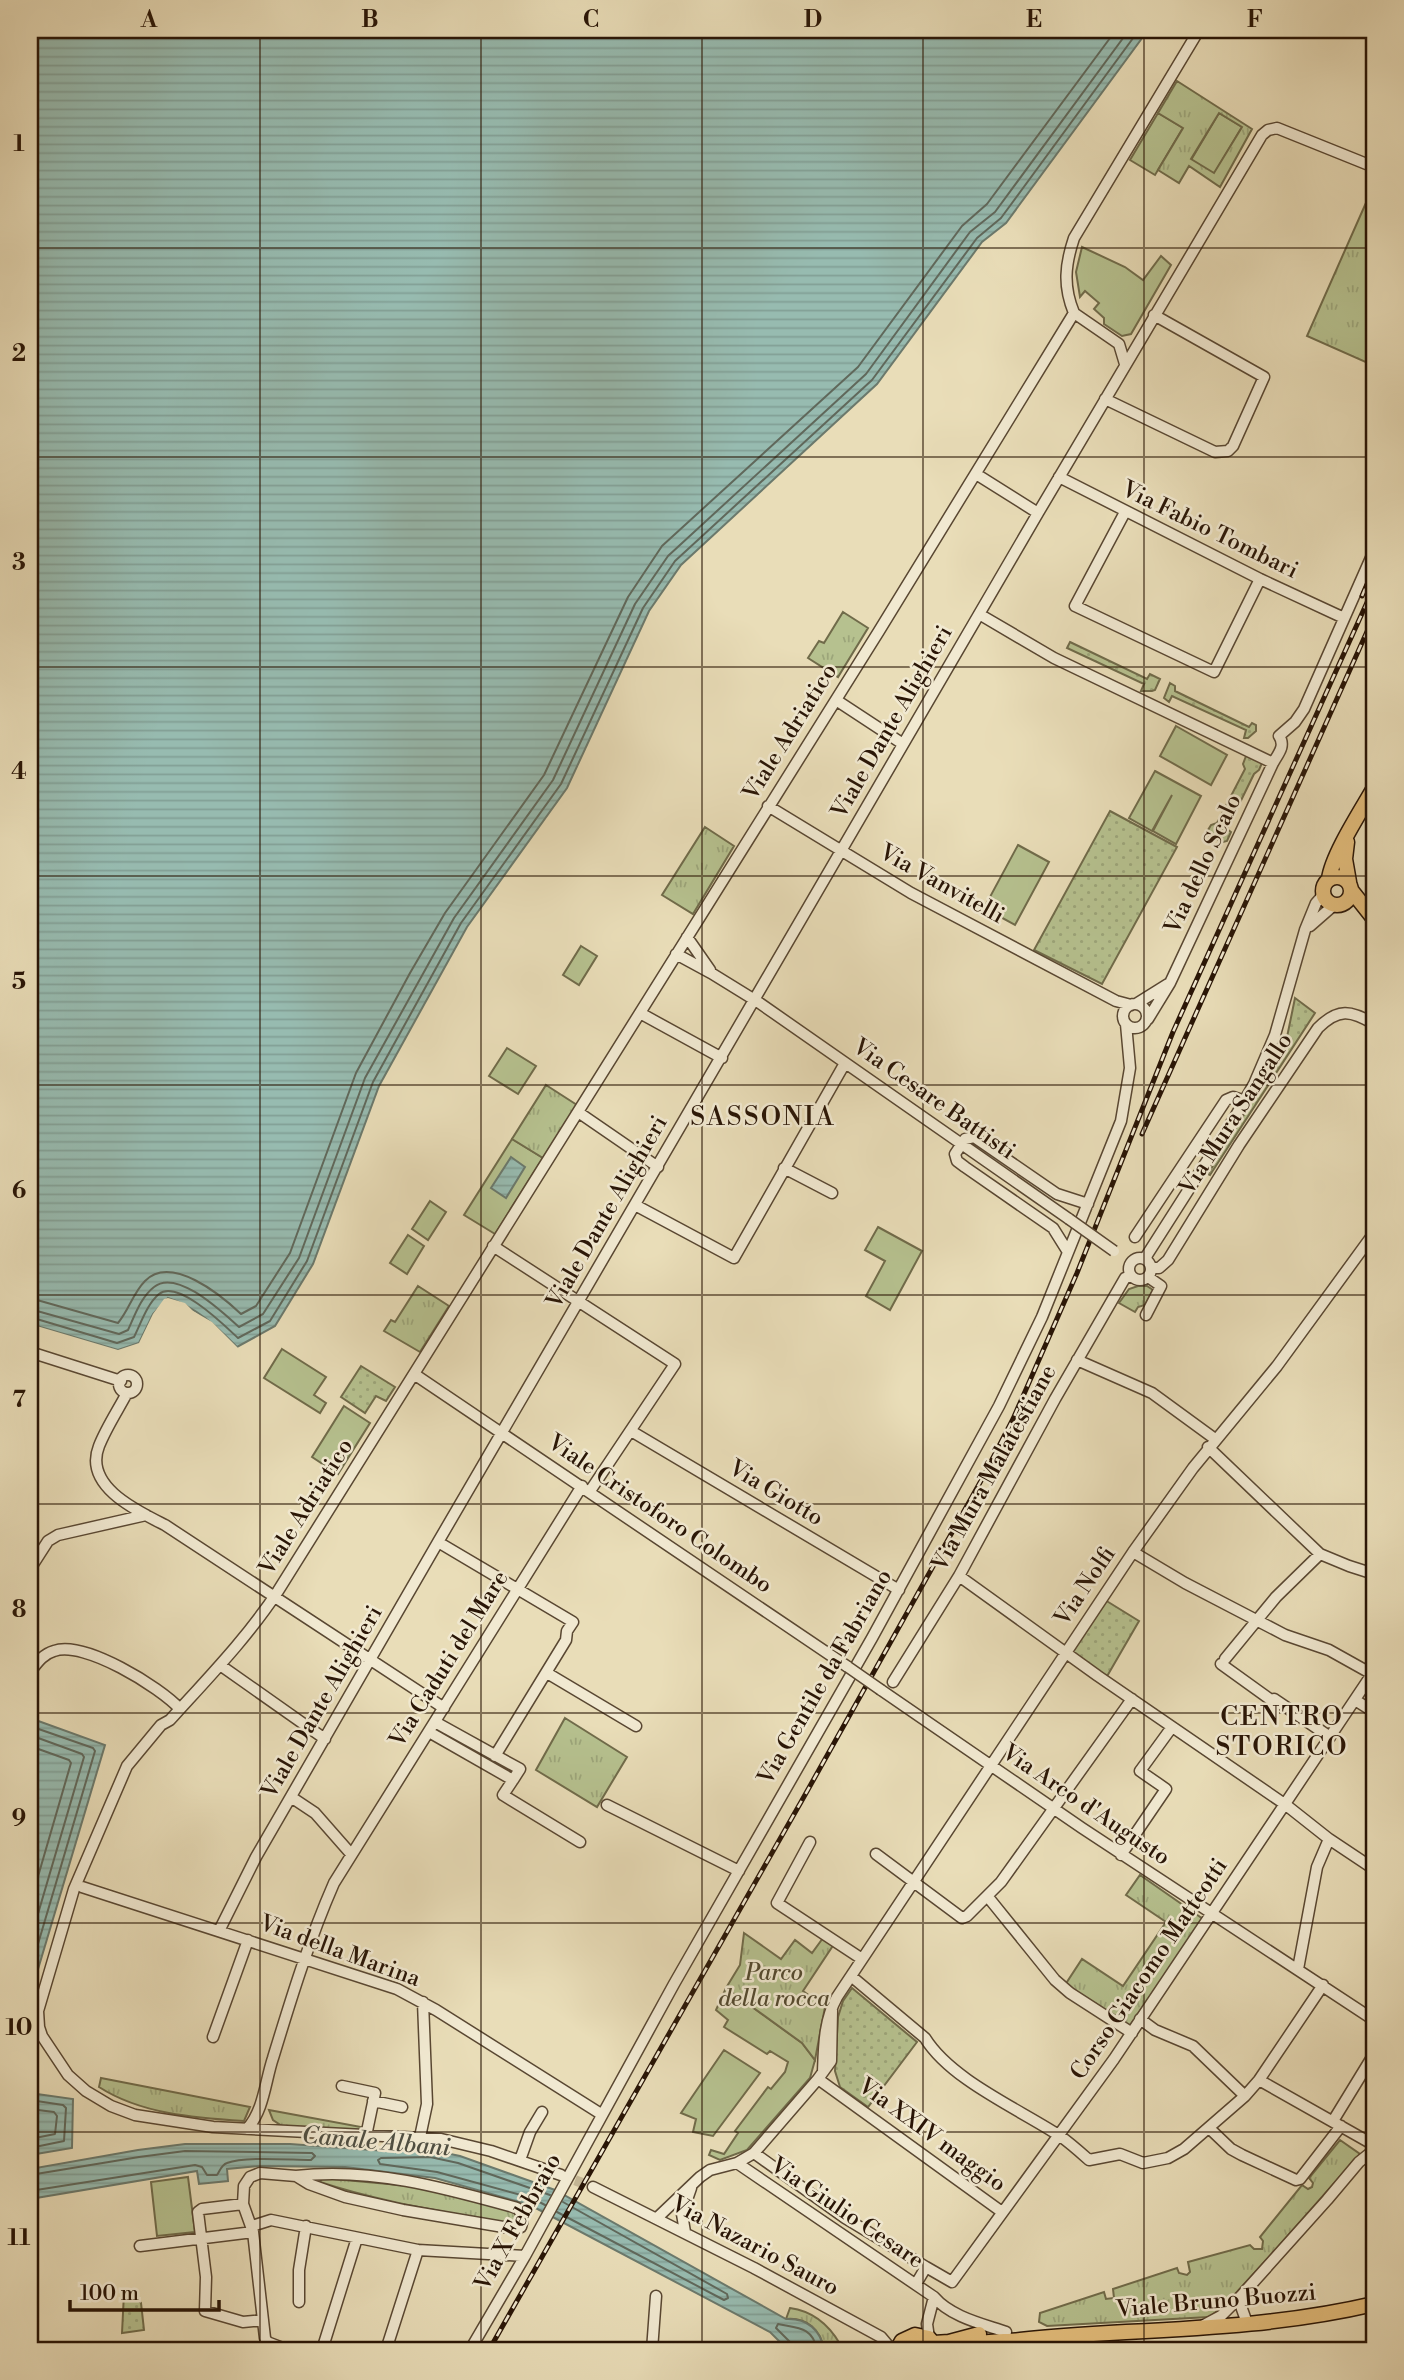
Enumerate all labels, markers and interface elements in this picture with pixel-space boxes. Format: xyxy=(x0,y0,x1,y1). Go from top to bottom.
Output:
text: A xyxy=(140,6,158,34)
text: B xyxy=(361,6,379,34)
text: C xyxy=(583,6,599,34)
text: D xyxy=(804,6,822,34)
text: E xyxy=(1026,6,1042,34)
text: F xyxy=(1247,6,1263,34)
text: 1 xyxy=(13,130,25,158)
text: 2 xyxy=(12,340,26,368)
street label: Via Fabio Tombari xyxy=(1116,475,1303,585)
text: 3 xyxy=(12,549,26,577)
street label: Viale Dante Alighieri xyxy=(825,621,959,824)
street label: Viale Adriatico xyxy=(736,658,843,806)
text: 4 xyxy=(11,758,27,786)
street label: Via dello Scalo xyxy=(1158,790,1248,939)
street label: Via Vanvitelli xyxy=(874,838,1009,930)
text: 5 xyxy=(12,968,26,996)
street label: Via Mura Sangallo xyxy=(1173,1028,1299,1201)
street label: Via Cesare Battisti xyxy=(847,1032,1021,1166)
district label: SASSONIA xyxy=(690,1101,836,1133)
street label: Viale Dante Alighieri xyxy=(540,1111,674,1314)
text: 6 xyxy=(12,1177,26,1205)
street label: Via Mura Malatestiane xyxy=(925,1360,1062,1577)
text: 7 xyxy=(12,1386,26,1414)
street label: Viale Cristoforo Colombo xyxy=(542,1428,778,1600)
street label: Viale Adriatico xyxy=(252,1433,359,1581)
street label: Via Giotto xyxy=(723,1453,828,1532)
street label: Via Nolfi xyxy=(1048,1541,1122,1632)
street label: Via Gentile da Fabriano xyxy=(751,1564,898,1791)
street label: Via Caduti del Mare xyxy=(383,1566,515,1753)
text: 8 xyxy=(12,1596,26,1624)
street label: Viale Dante Alighieri xyxy=(255,1601,389,1804)
district label: CENTRO STORICO xyxy=(1215,1701,1349,1763)
street label: Via Arco d'Augusto xyxy=(996,1738,1175,1872)
text: 9 xyxy=(12,1805,26,1833)
street label: Corso Giacomo Matteotti xyxy=(1064,1853,1234,2085)
street label: Via della Marina xyxy=(255,1909,425,1993)
park label: Parco della rocca xyxy=(718,1959,830,2013)
text: 10 xyxy=(5,2014,33,2042)
street label: Via XXIV maggio xyxy=(852,2071,1011,2198)
water label: Canale Albani xyxy=(300,2121,452,2163)
street label: Via X Febbraio xyxy=(468,2148,567,2296)
street label: Via Giulio Cesare xyxy=(764,2151,929,2275)
street label: Via Nazario Sauro xyxy=(665,2189,844,2302)
text: 11 xyxy=(8,2224,30,2252)
scale bar xyxy=(70,2268,219,2312)
street label: Viale Bruno Buozzi xyxy=(1114,2278,1317,2324)
text: 100 m xyxy=(80,2281,139,2307)

